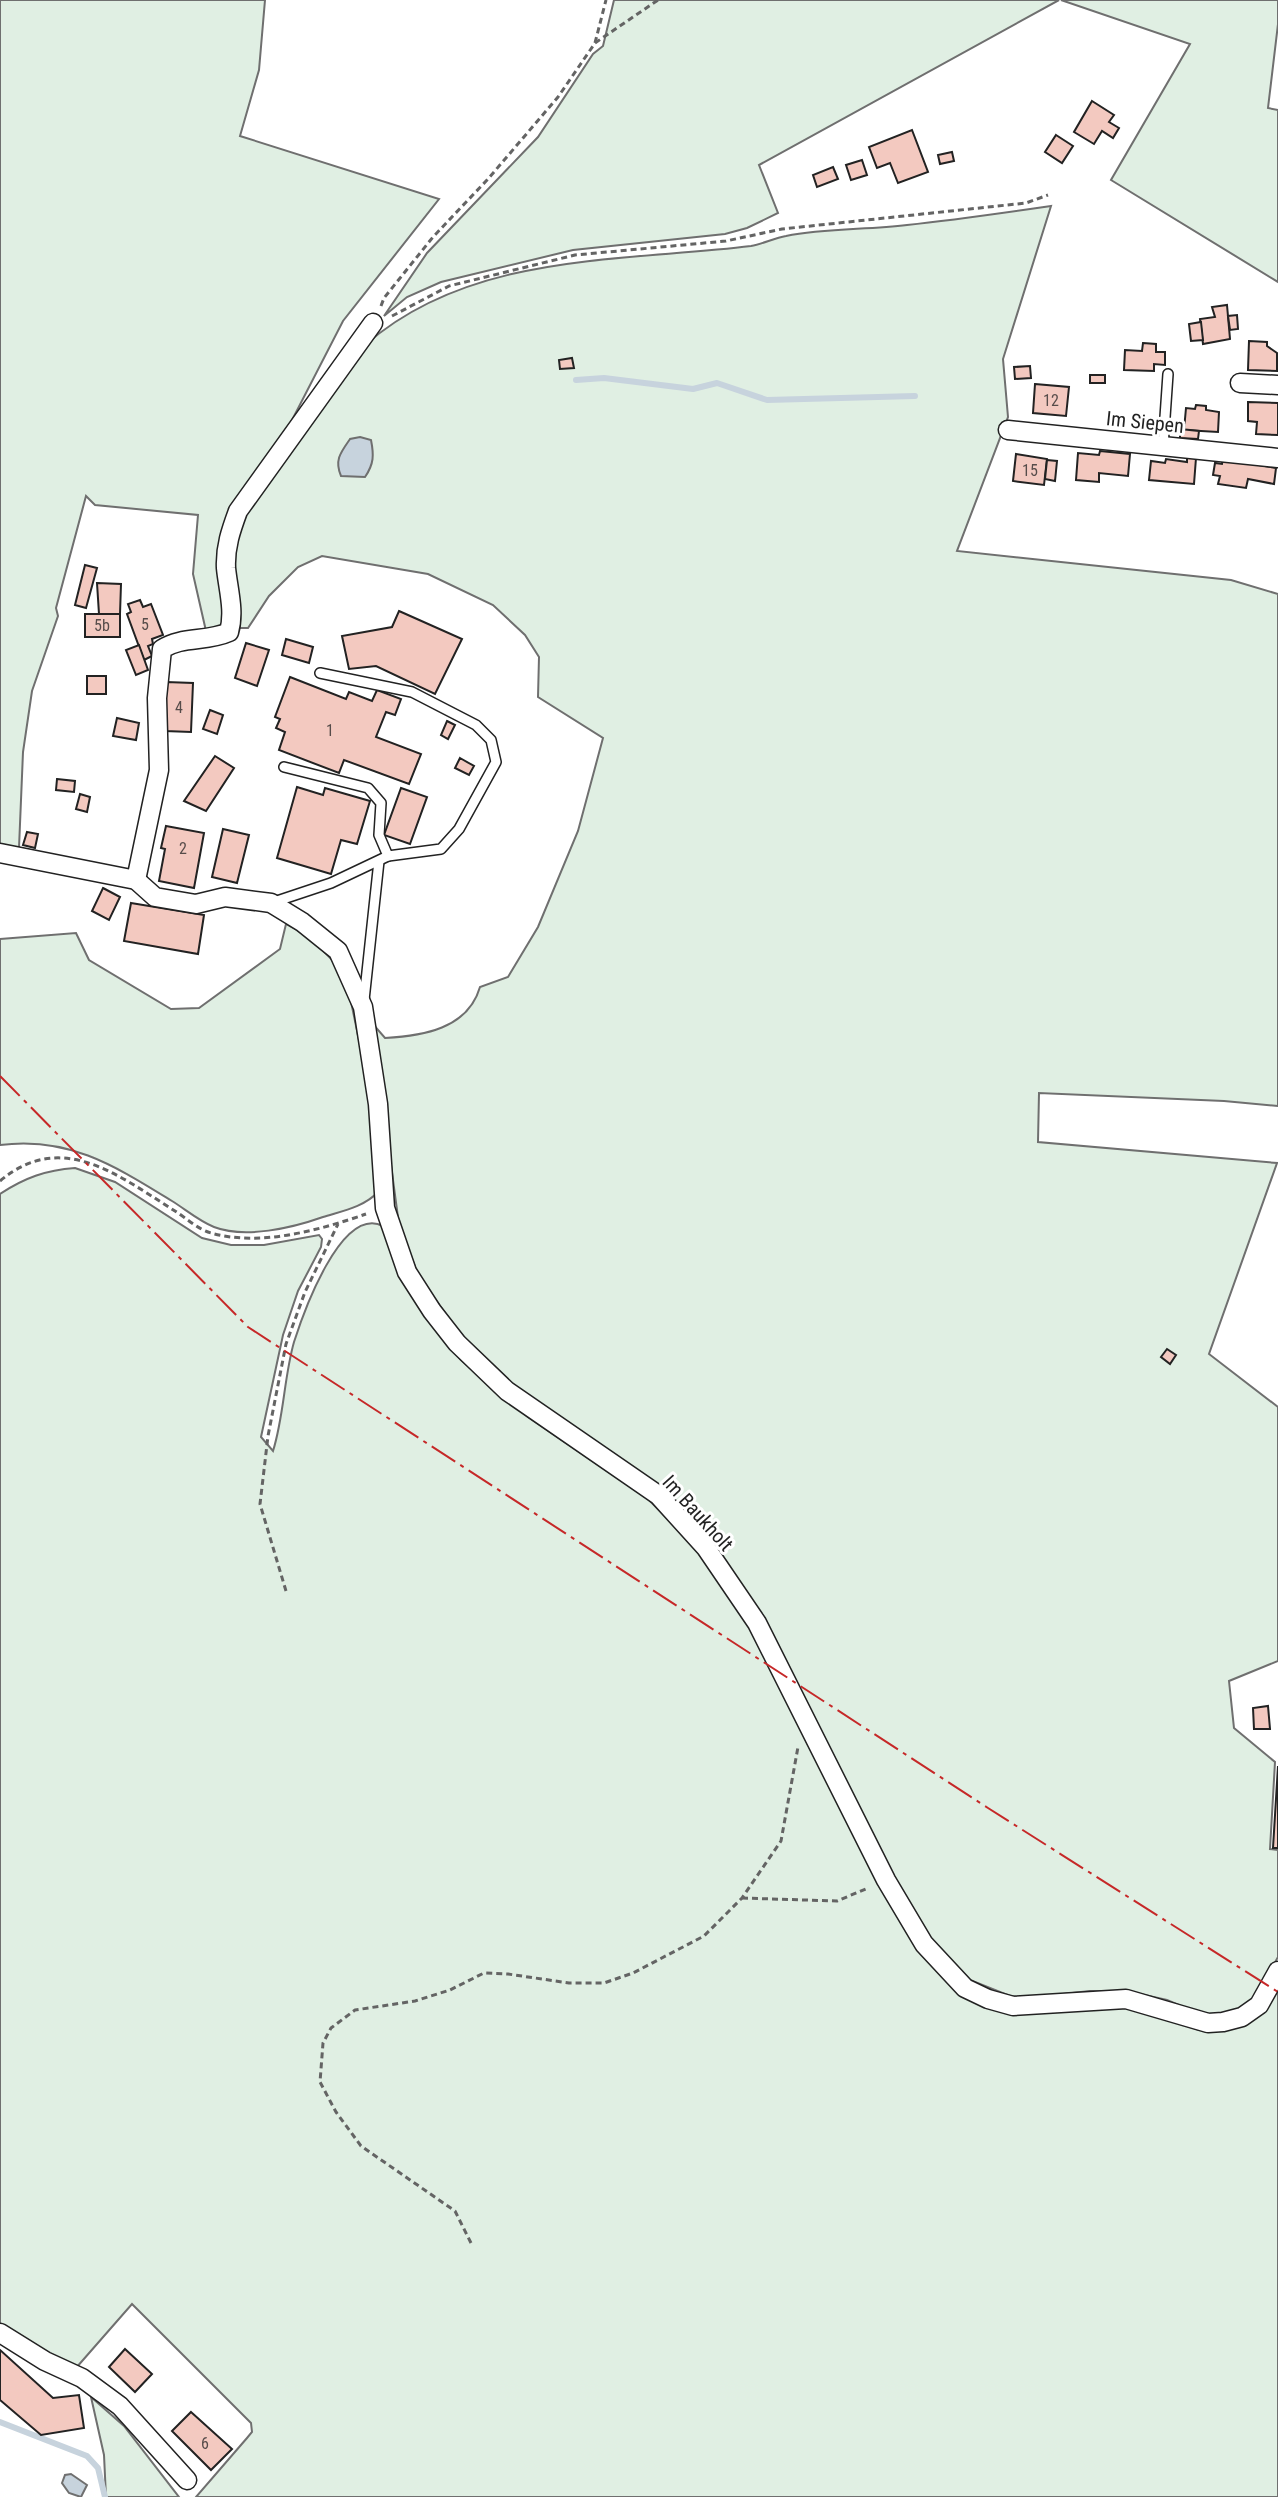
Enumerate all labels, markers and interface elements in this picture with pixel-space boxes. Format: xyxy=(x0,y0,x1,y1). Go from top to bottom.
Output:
house number: 12 xyxy=(1043,391,1059,410)
street label: Im Siepen xyxy=(1105,406,1185,438)
house number: 15 xyxy=(1022,461,1038,480)
house number: 5 xyxy=(141,615,149,634)
house number: 5b xyxy=(94,616,110,635)
house number: 4 xyxy=(175,698,183,717)
house number: 1 xyxy=(326,721,334,740)
house number: 2 xyxy=(179,839,187,858)
street label: Im Baukholt xyxy=(658,1470,738,1556)
house number: 6 xyxy=(201,2434,209,2453)

